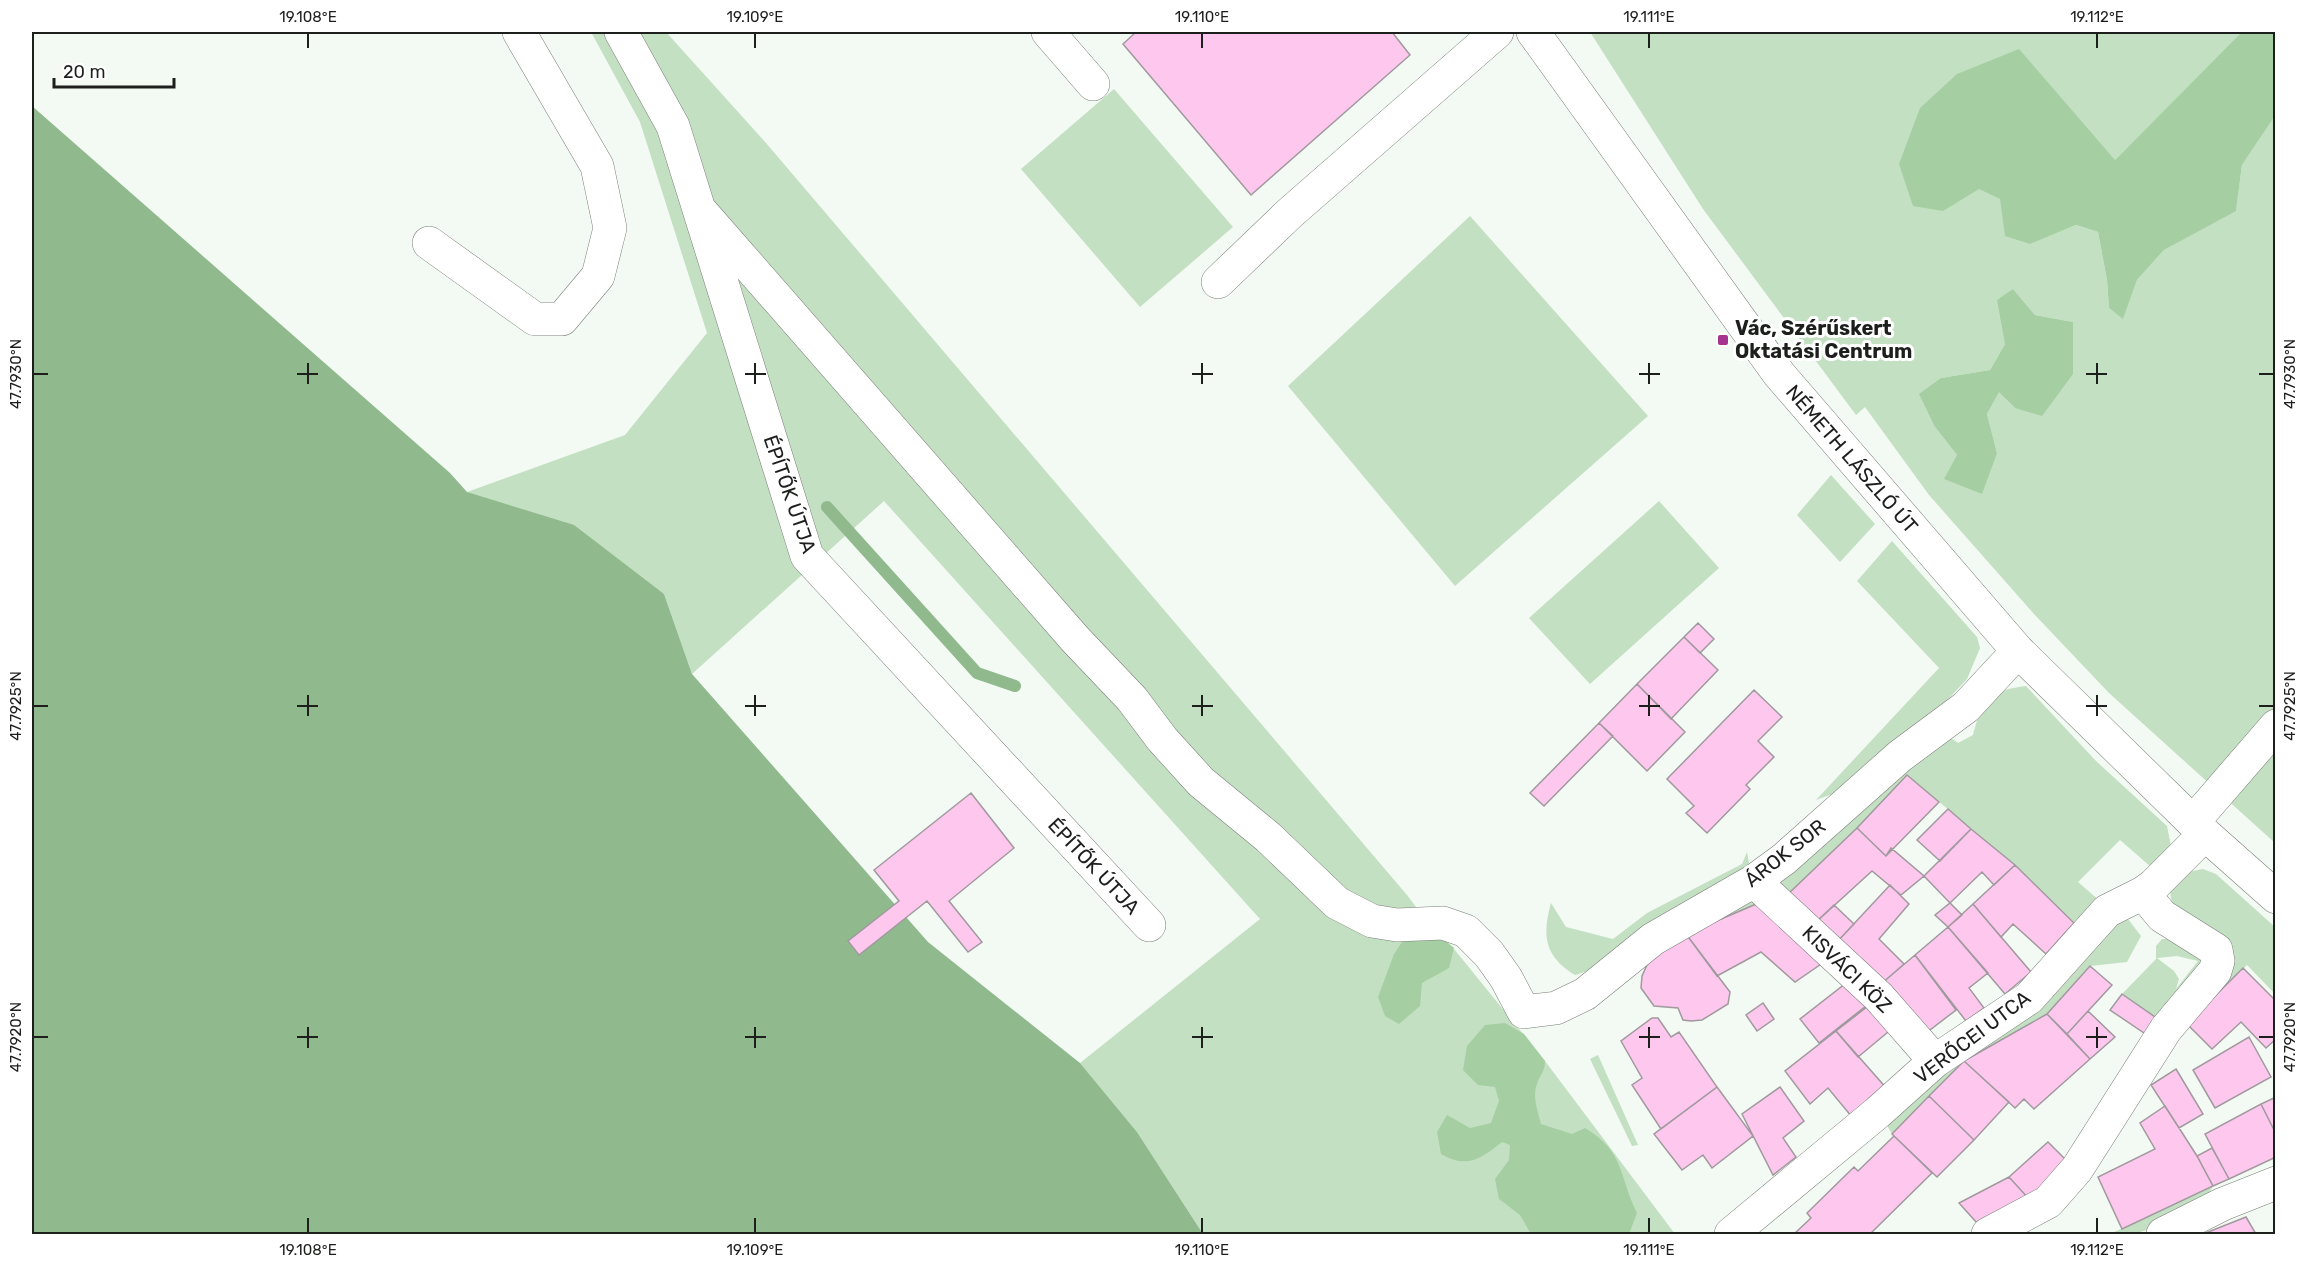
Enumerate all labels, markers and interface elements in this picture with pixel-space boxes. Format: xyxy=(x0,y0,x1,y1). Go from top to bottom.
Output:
text: 19.108°E xyxy=(279,8,337,26)
text: 19.109°E xyxy=(727,8,783,26)
text: 19.110°E xyxy=(1175,8,1229,26)
text: 19.111°E xyxy=(1623,8,1675,26)
text: 19.112°E xyxy=(2070,8,2124,26)
scale bar xyxy=(54,51,174,89)
text: 20 m xyxy=(63,61,105,83)
place label: Vác, Szérűskert Oktatási Centrum xyxy=(1735,316,1912,363)
marker: Vác, Szérűskert Oktatási Centrum xyxy=(1716,333,1730,347)
text: 47.7930°N xyxy=(7,339,25,409)
text: 47.7930°N xyxy=(2281,339,2299,409)
street label: NÉMETH LÁSZLÓ ÚT xyxy=(1781,380,1923,538)
street label: ÉPÍTŐK ÚTJA xyxy=(759,432,821,556)
text: 47.7925°N xyxy=(7,671,25,741)
text: 47.7925°N xyxy=(2281,671,2299,741)
street label: ÉPÍTŐK ÚTJA xyxy=(1043,813,1145,919)
street label: ÁROK SOR xyxy=(1740,814,1830,892)
street label: KISVÁCI KÖZ xyxy=(1797,920,1897,1018)
street label: VERŐCEI UTCA xyxy=(1909,985,2035,1089)
text: 47.7920°N xyxy=(7,1002,25,1072)
text: 47.7920°N xyxy=(2281,1002,2299,1072)
text: 19.108°E xyxy=(279,1241,337,1259)
text: 19.109°E xyxy=(727,1241,783,1259)
text: 19.110°E xyxy=(1175,1241,1229,1259)
text: 19.111°E xyxy=(1623,1241,1675,1259)
text: 19.112°E xyxy=(2070,1241,2124,1259)

